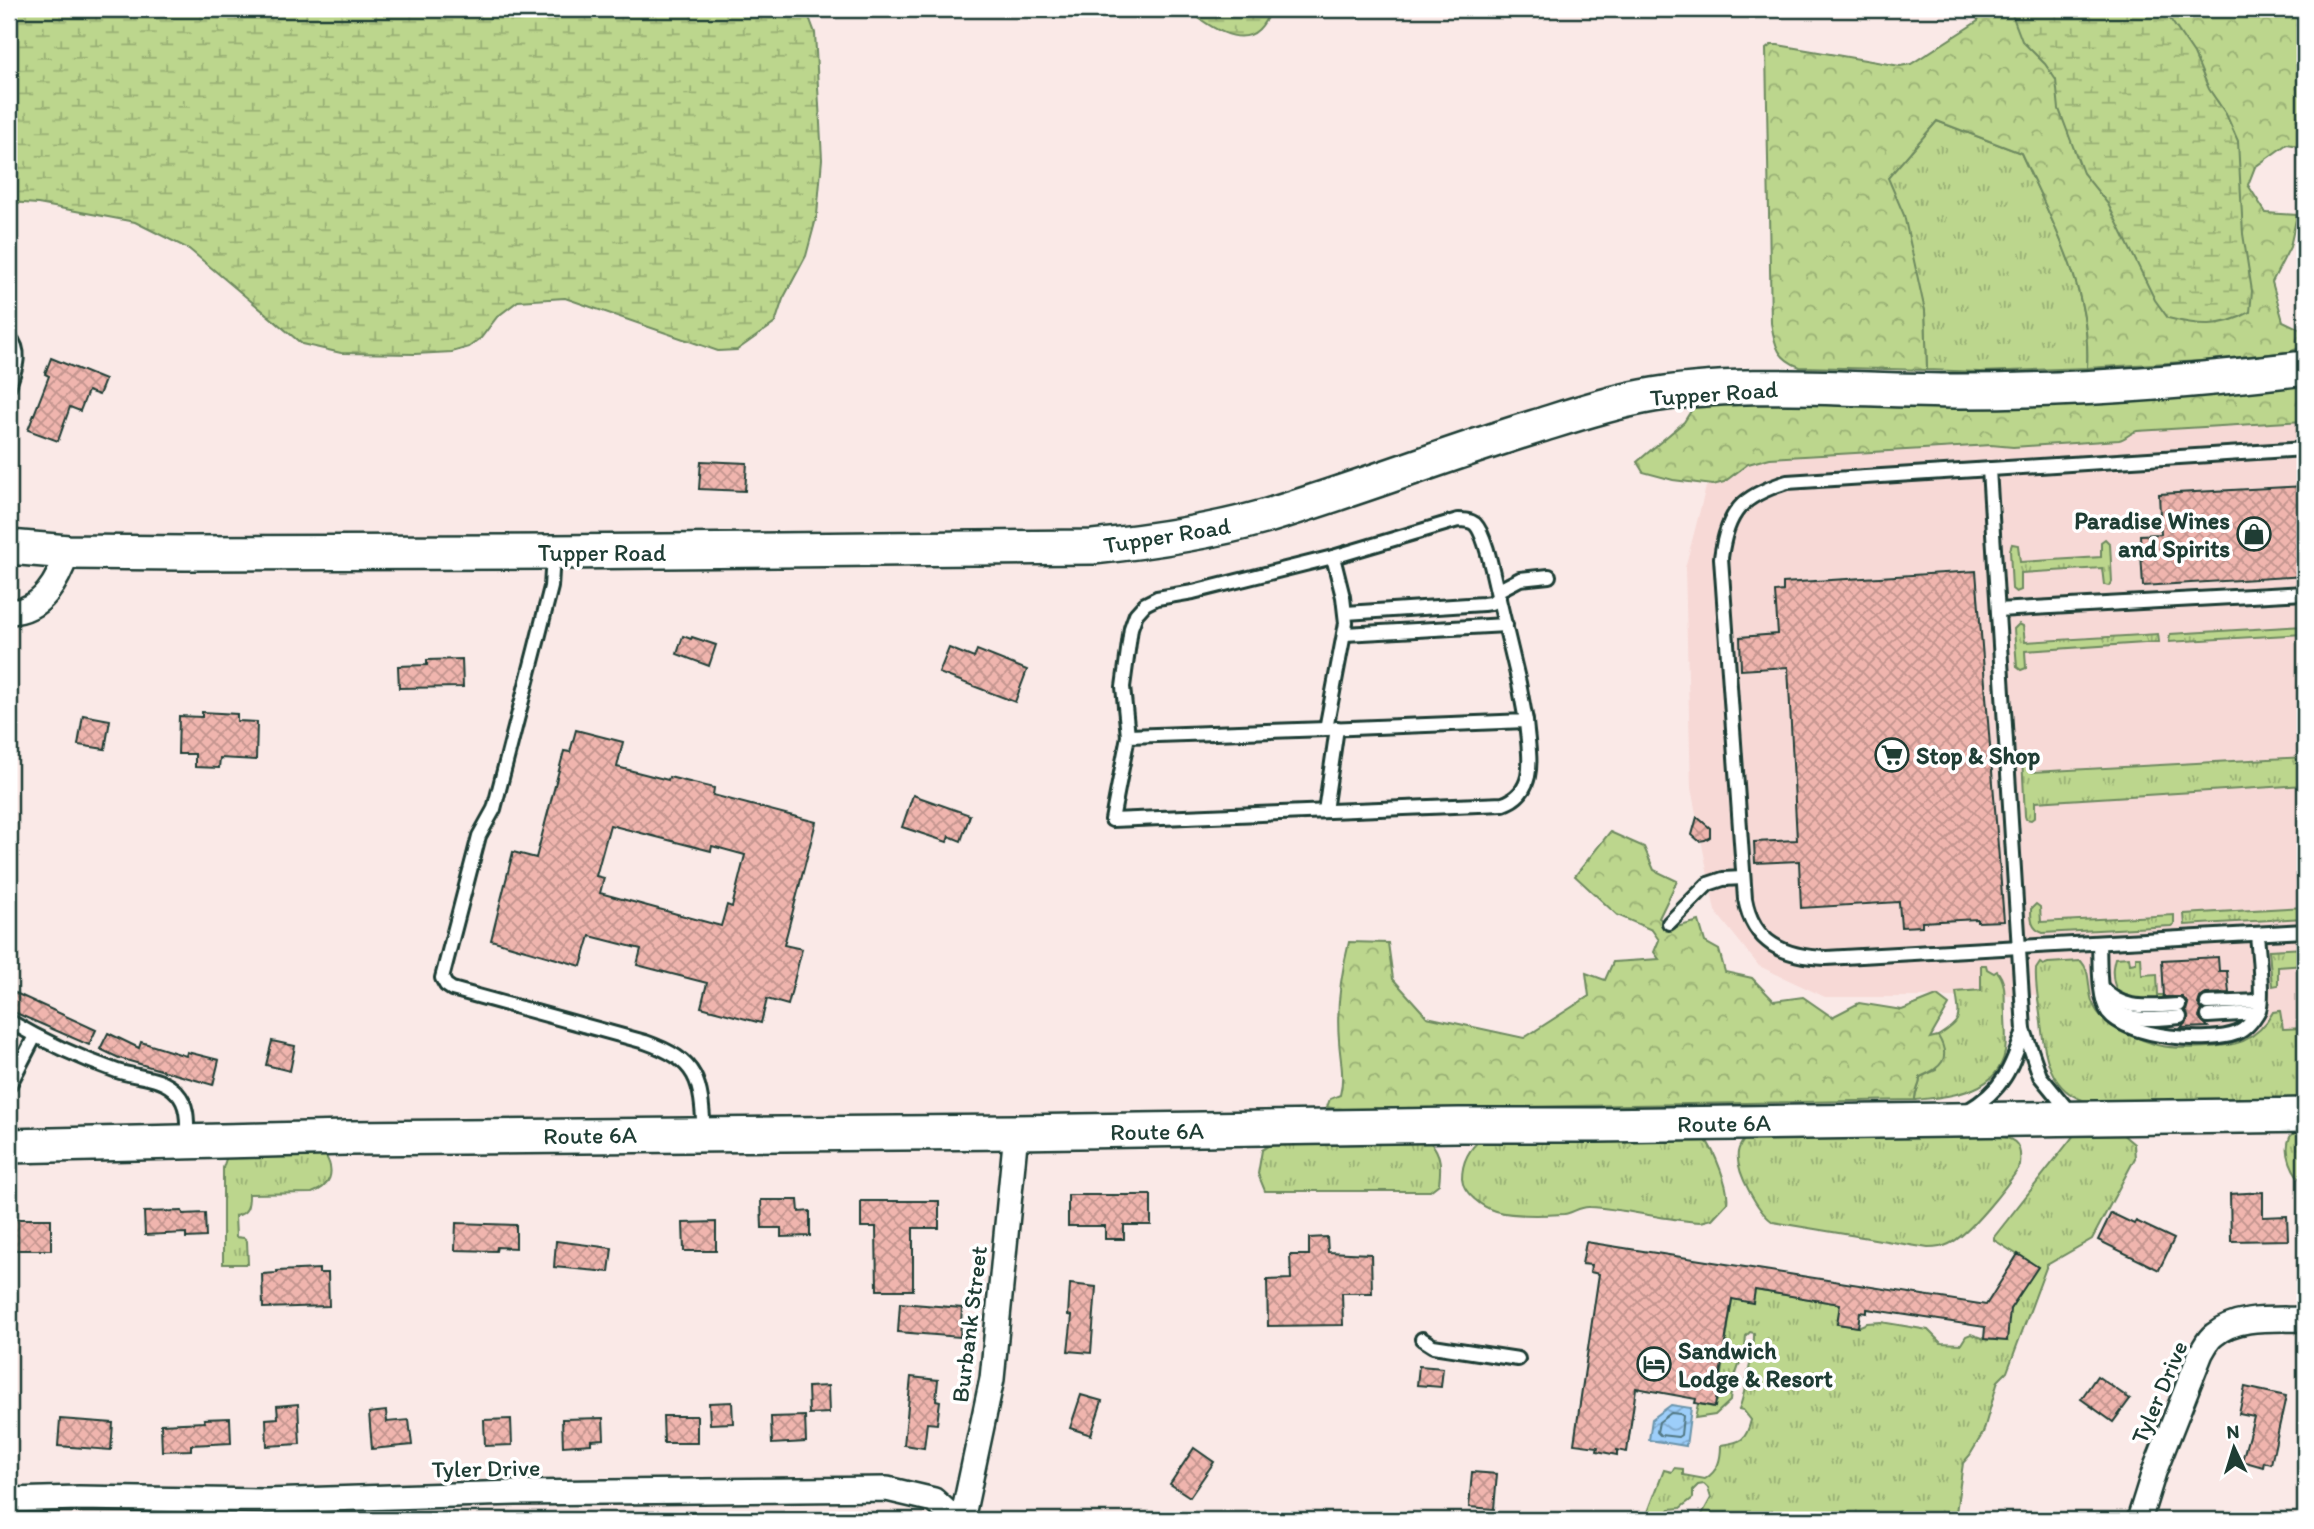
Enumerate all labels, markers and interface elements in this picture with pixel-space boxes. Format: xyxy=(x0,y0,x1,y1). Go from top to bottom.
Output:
street label: Tupper Road xyxy=(1649,374,1779,412)
place label: Paradise Wines and Spirits xyxy=(2074,506,2230,564)
street label: Tupper Road xyxy=(1101,511,1233,559)
shop icon: Paradise Wines and Spirits xyxy=(2235,515,2273,553)
street label: Tupper Road xyxy=(538,538,666,567)
supermarket icon: Stop & Shop xyxy=(1873,736,1911,774)
place label: Stop & Shop xyxy=(1916,741,2040,771)
street label: Route 6A xyxy=(1677,1108,1771,1138)
street label: Route 6A xyxy=(1110,1116,1204,1146)
street label: Route 6A xyxy=(543,1120,637,1150)
street label: Burbank Street xyxy=(945,1244,993,1404)
place label: Sandwich Lodge & Resort xyxy=(1678,1336,1833,1394)
street label: Tyler Drive xyxy=(2124,1336,2194,1448)
hotel icon: Sandwich Lodge & Resort xyxy=(1635,1345,1673,1383)
north arrow xyxy=(2198,1414,2268,1484)
text: N xyxy=(2226,1420,2240,1443)
street label: Tyler Drive xyxy=(431,1453,541,1483)

